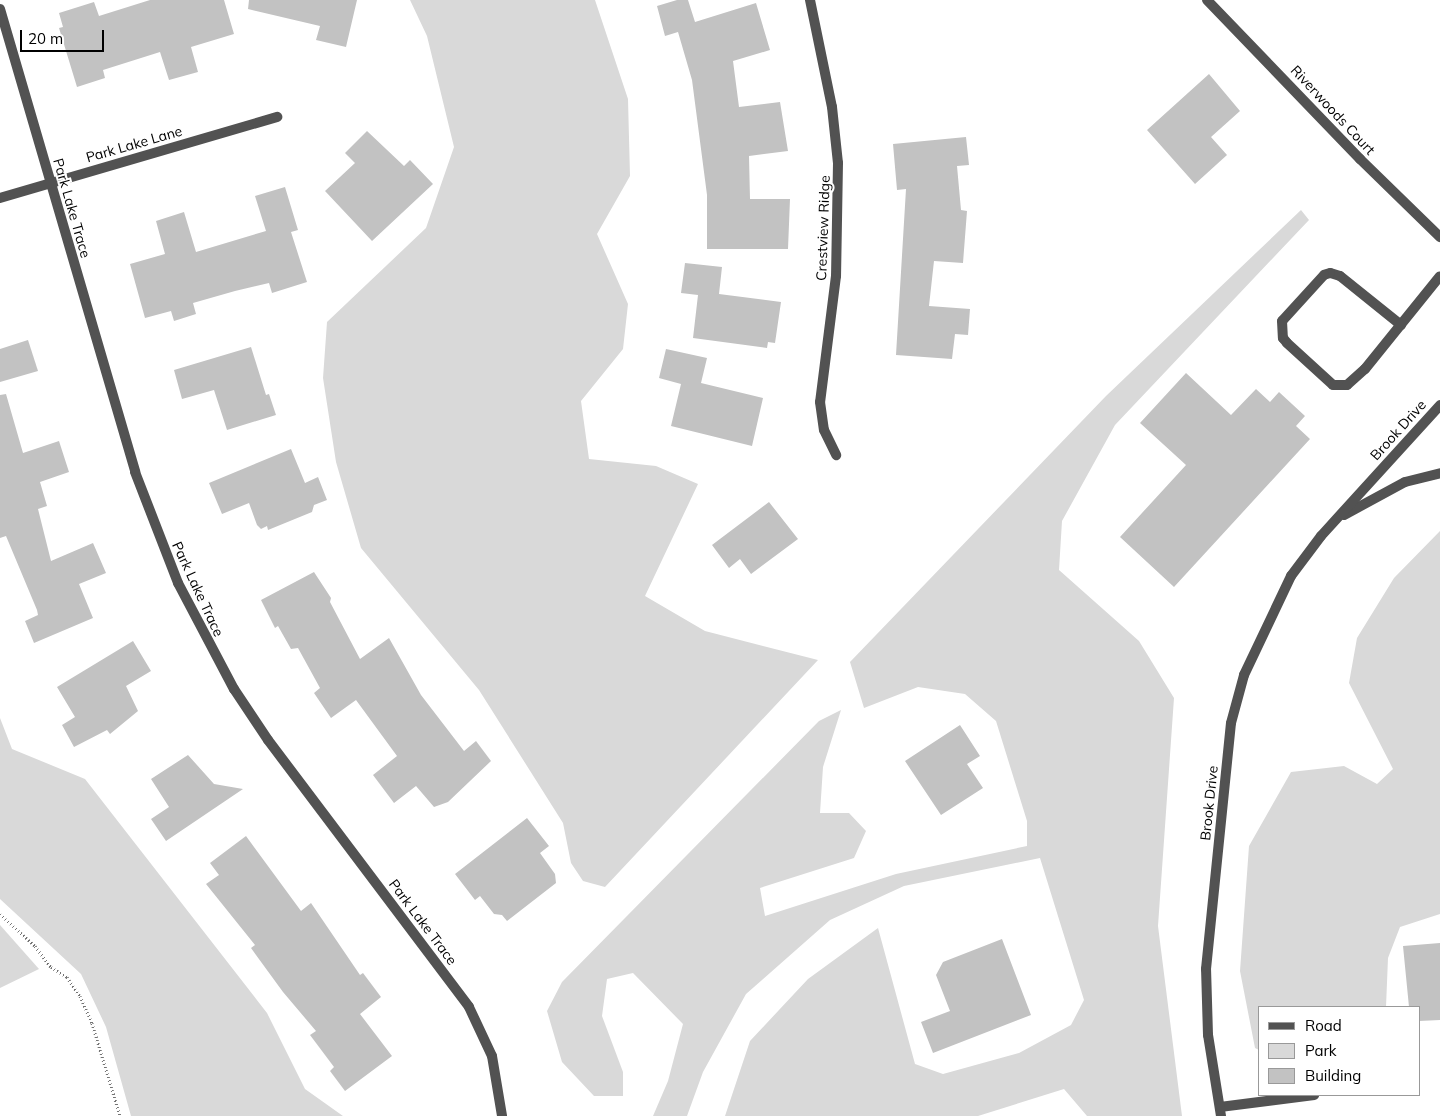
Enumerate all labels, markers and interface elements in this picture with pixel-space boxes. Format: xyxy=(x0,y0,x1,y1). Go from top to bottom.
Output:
scale bar xyxy=(22,20,106,52)
text: 20 m xyxy=(28,29,63,48)
street label: Riverwoods Court xyxy=(1287,62,1379,158)
street label: Park Lake Lane xyxy=(84,122,184,166)
street label: Park Lake Trace xyxy=(50,156,94,260)
street label: Crestview Ridge xyxy=(813,175,833,281)
street label: Brook Drive xyxy=(1367,396,1429,464)
street label: Park Lake Trace xyxy=(169,539,227,639)
street label: Brook Drive xyxy=(1197,765,1221,841)
street label: Park Lake Trace xyxy=(385,876,461,968)
legend xyxy=(1258,1006,1420,1096)
text: Road xyxy=(1305,1016,1342,1035)
text: Park xyxy=(1305,1041,1337,1060)
text: Building xyxy=(1305,1066,1361,1085)

